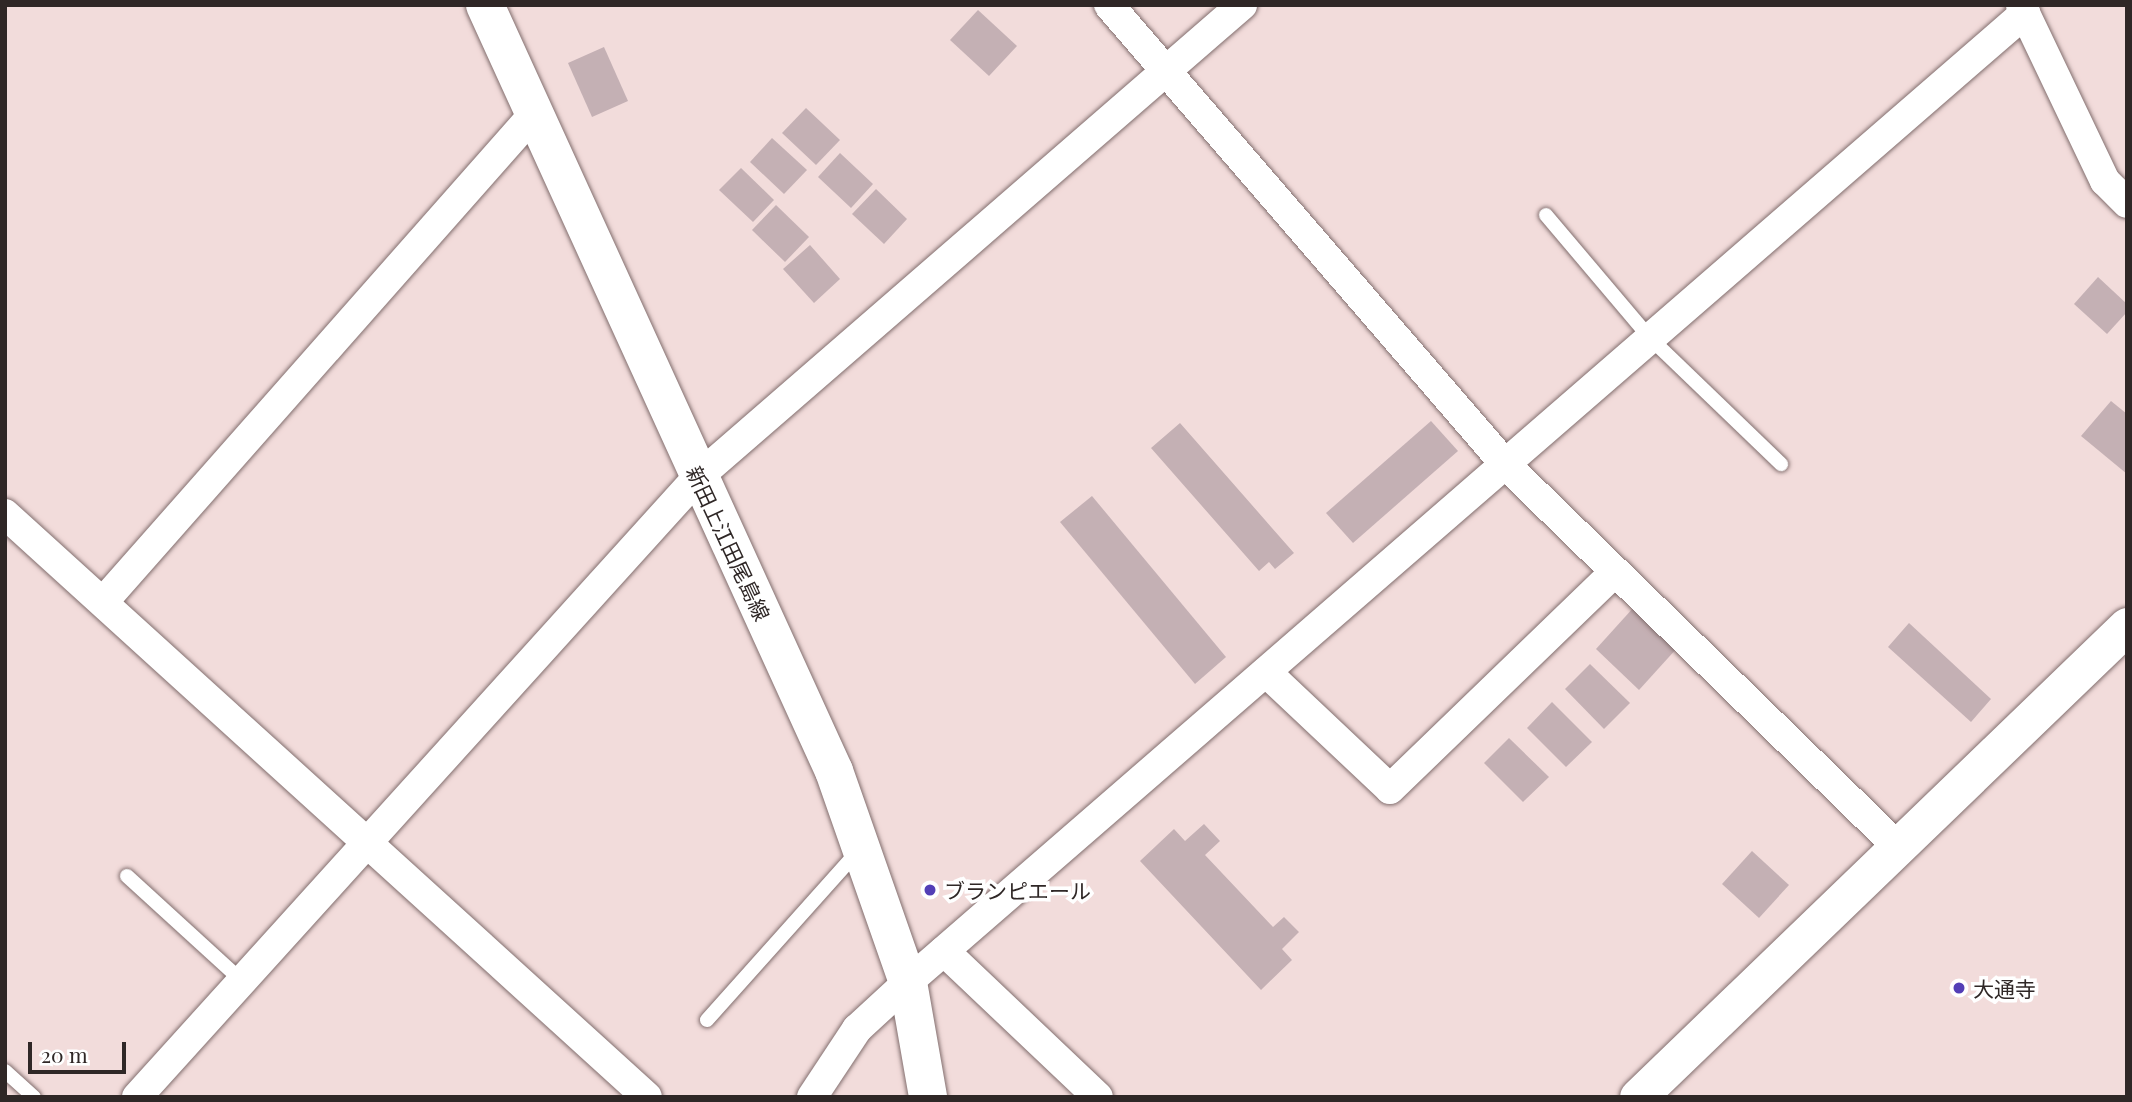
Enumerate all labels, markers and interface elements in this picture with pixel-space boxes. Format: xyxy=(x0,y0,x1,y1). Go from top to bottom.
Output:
street label: 新田上江田尾島線 xyxy=(682,462,776,624)
place label: ブランピエール xyxy=(944,877,1091,903)
marker: ブランピエール xyxy=(922,882,938,898)
place label: 大通寺 xyxy=(1973,975,2036,1001)
marker: 大通寺 xyxy=(1951,980,1967,996)
scale bar xyxy=(32,1028,130,1072)
text: 20 m xyxy=(41,1040,88,1068)

